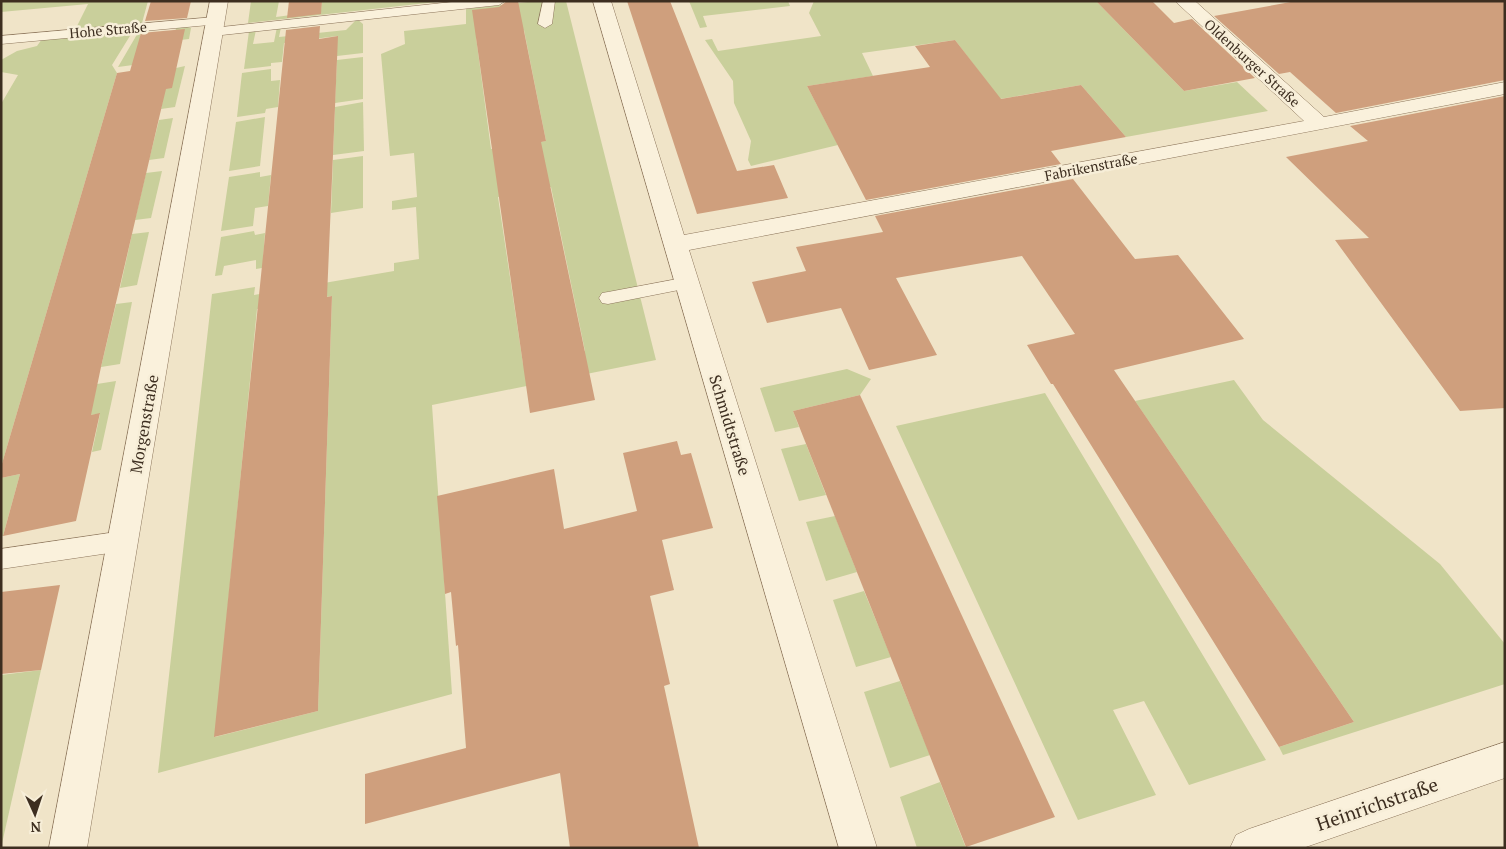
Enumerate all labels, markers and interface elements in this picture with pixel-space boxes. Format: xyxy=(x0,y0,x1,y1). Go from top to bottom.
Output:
street label: Oldenburger Straße xyxy=(1200,14,1304,111)
street label: Hohe Straße xyxy=(68,17,147,42)
street label: Fabrikenstraße xyxy=(1043,148,1139,185)
street label: Schmidtstraße xyxy=(704,372,756,478)
street label: Morgenstraße xyxy=(124,373,164,475)
street label: Heinrichstraße xyxy=(1313,771,1441,836)
north arrow xyxy=(10,789,60,839)
text: N xyxy=(30,818,42,837)

